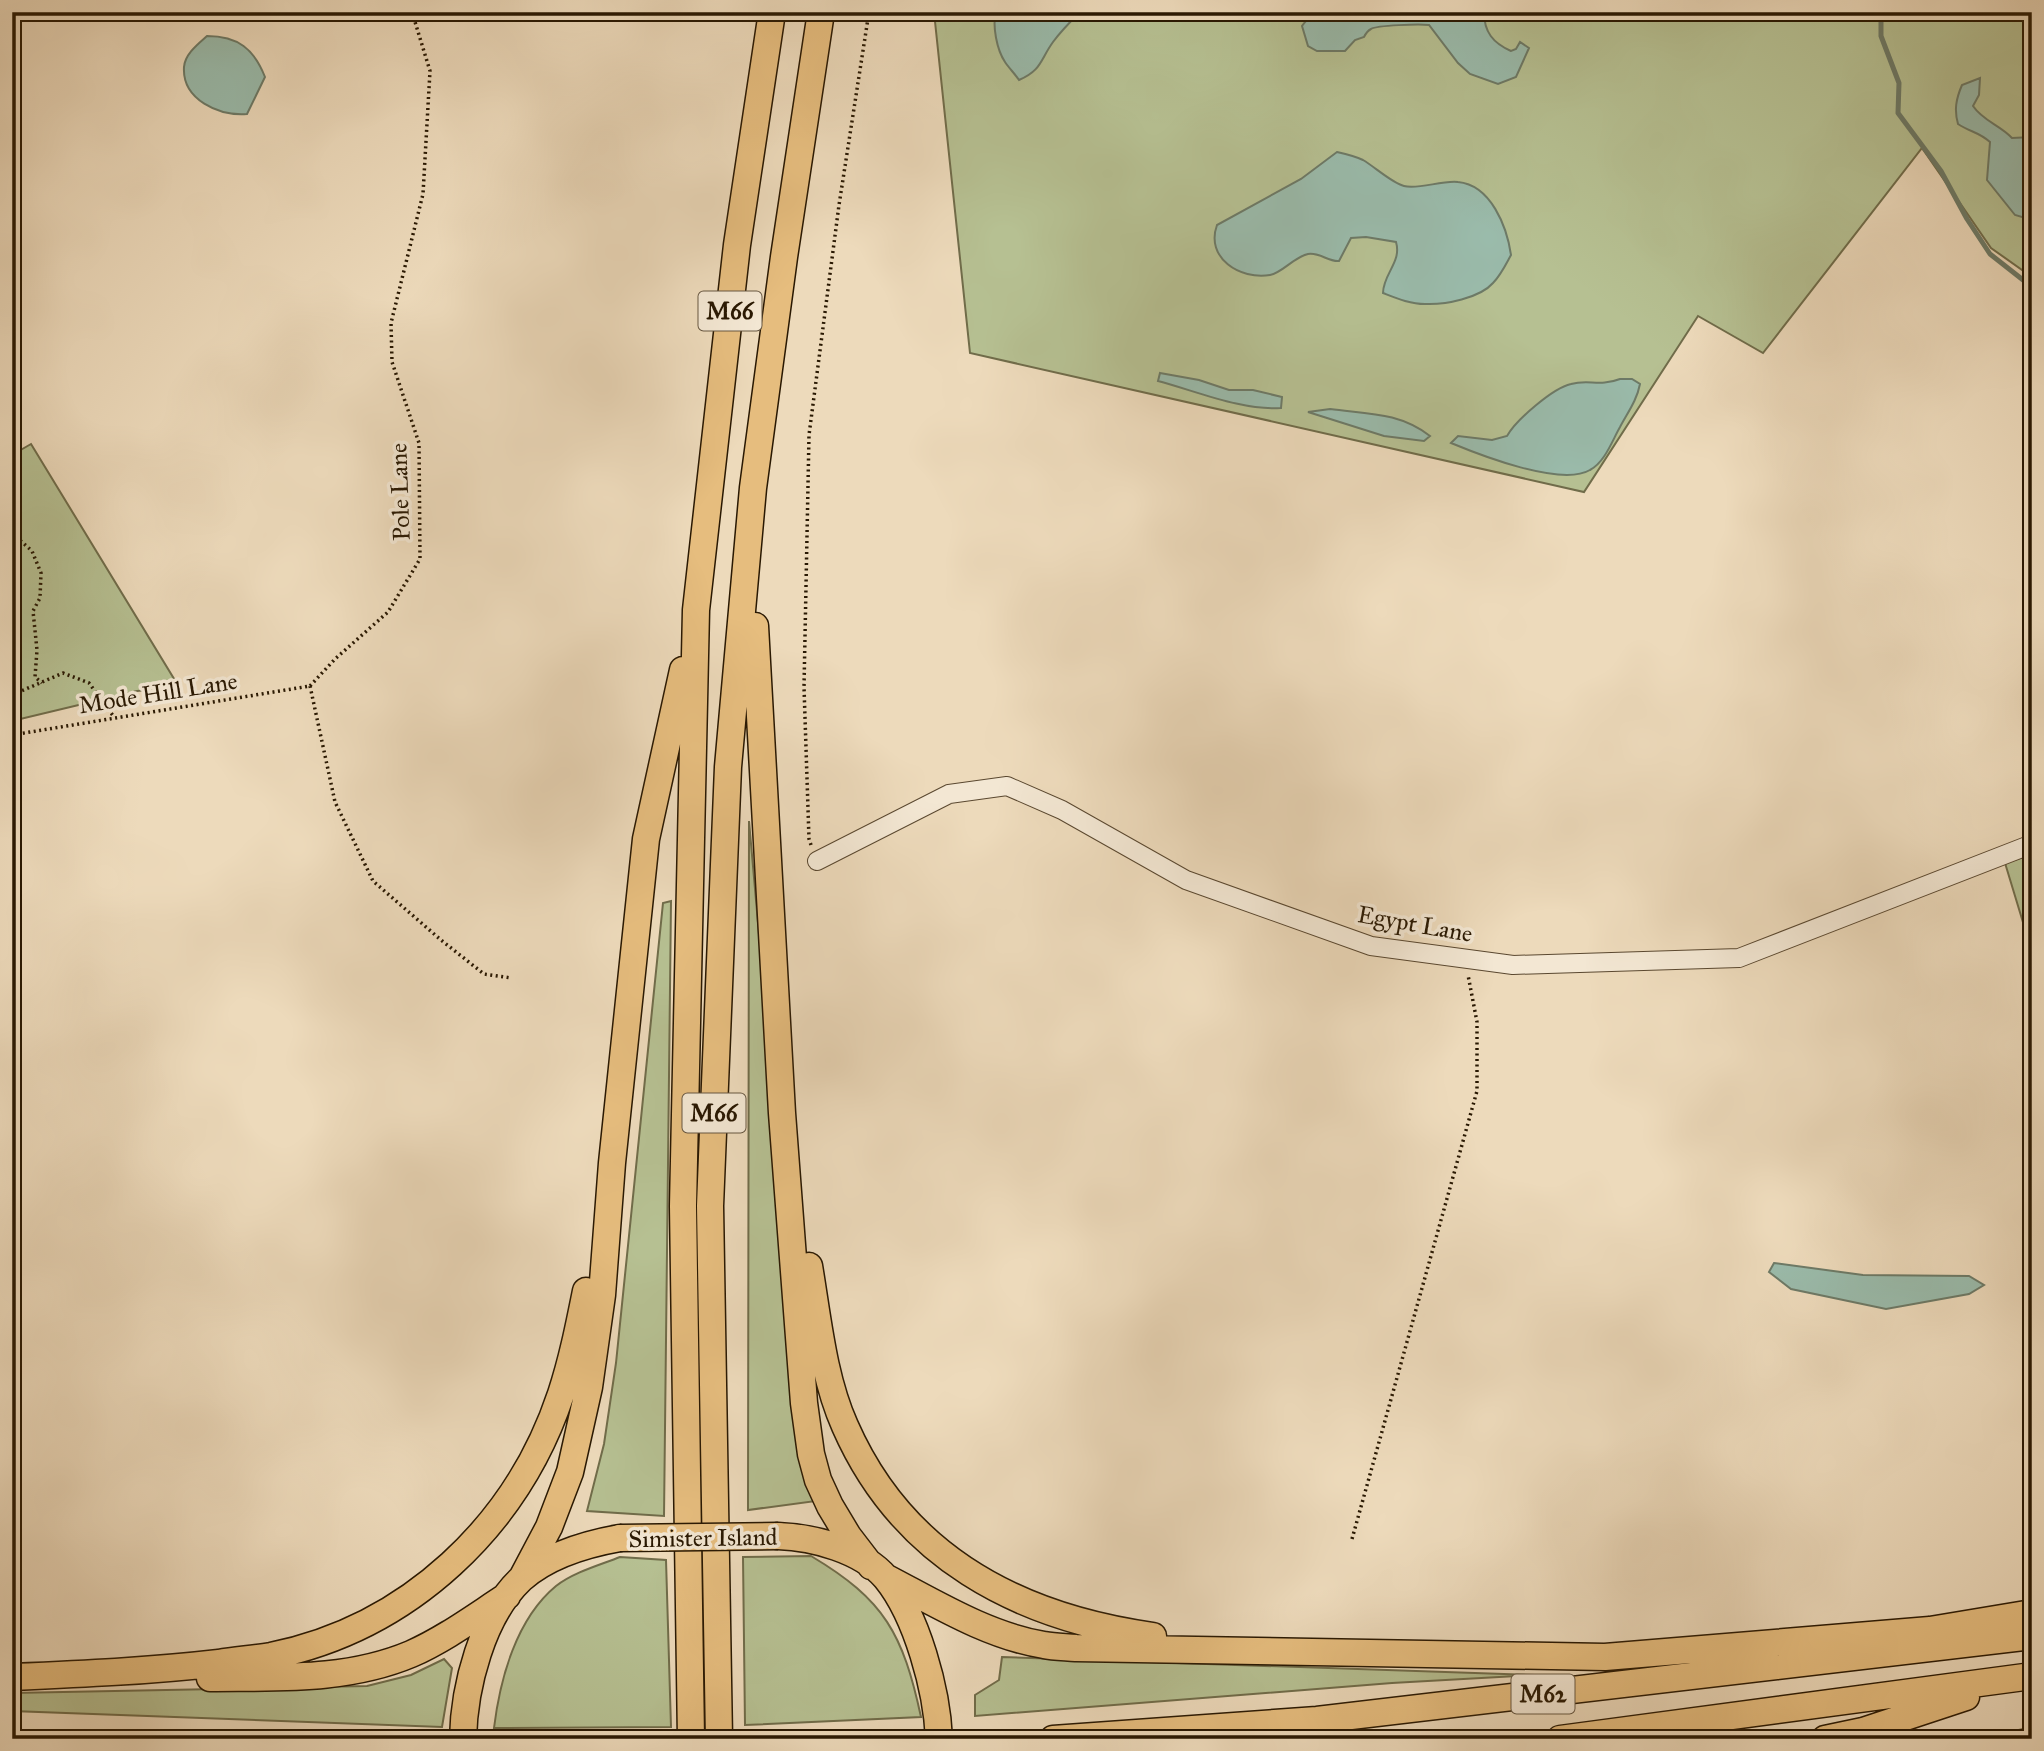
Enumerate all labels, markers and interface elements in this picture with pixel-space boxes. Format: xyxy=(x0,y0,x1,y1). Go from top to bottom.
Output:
road number: M66 xyxy=(698,292,762,330)
street label: Pole Lane xyxy=(383,443,417,541)
street label: Mode Hill Lane xyxy=(76,666,240,720)
street label: Egypt Lane xyxy=(1355,899,1475,949)
road number: M66 xyxy=(682,1094,746,1132)
street label: Simister Island xyxy=(628,1522,778,1554)
road number: M62 xyxy=(1512,1674,1574,1714)

